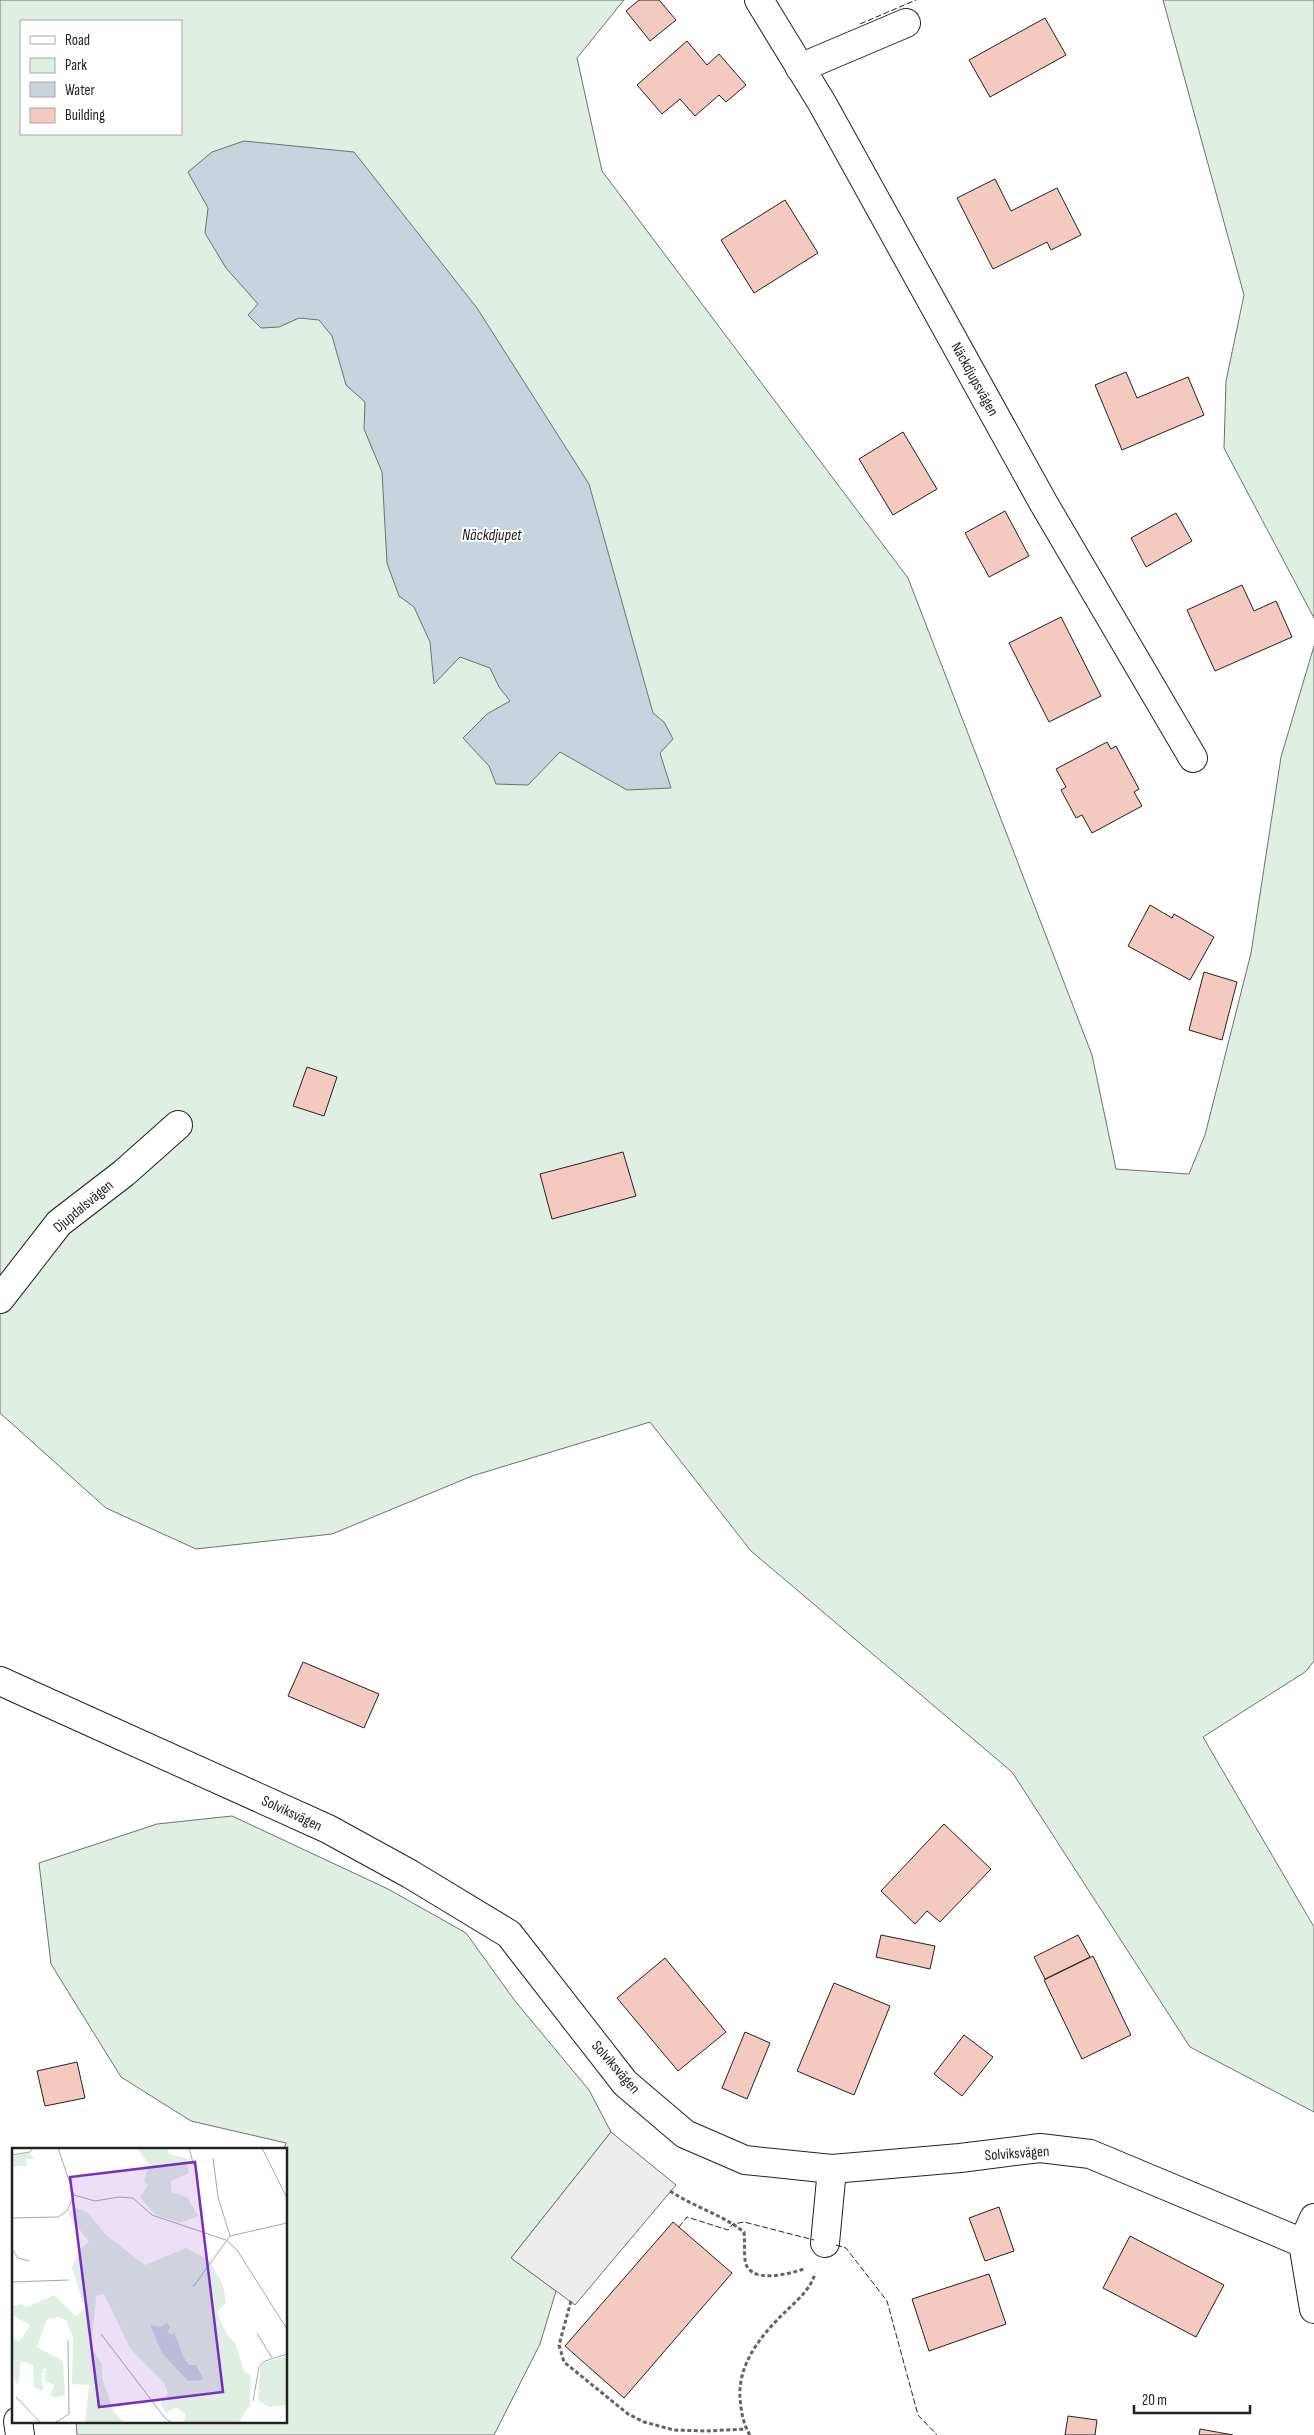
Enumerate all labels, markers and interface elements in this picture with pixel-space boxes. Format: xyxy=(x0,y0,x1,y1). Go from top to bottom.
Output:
legend xyxy=(20,20,182,135)
text: Road xyxy=(65,31,90,50)
text: Park xyxy=(65,56,87,75)
text: Water xyxy=(65,81,96,100)
text: Building xyxy=(65,106,105,125)
street label: Näckdjupsvägen xyxy=(947,339,1003,419)
water label: Näckdjupet xyxy=(462,526,523,545)
street label: Djupdalsvägen xyxy=(49,1176,117,1237)
street label: Solviksvägen xyxy=(258,1791,325,1836)
street label: Solviksvägen xyxy=(587,2037,644,2098)
street label: Solviksvägen xyxy=(984,2142,1050,2165)
inset map xyxy=(12,2148,288,2422)
scale bar xyxy=(1134,2382,1250,2414)
text: 20 m xyxy=(1142,2391,1167,2410)

